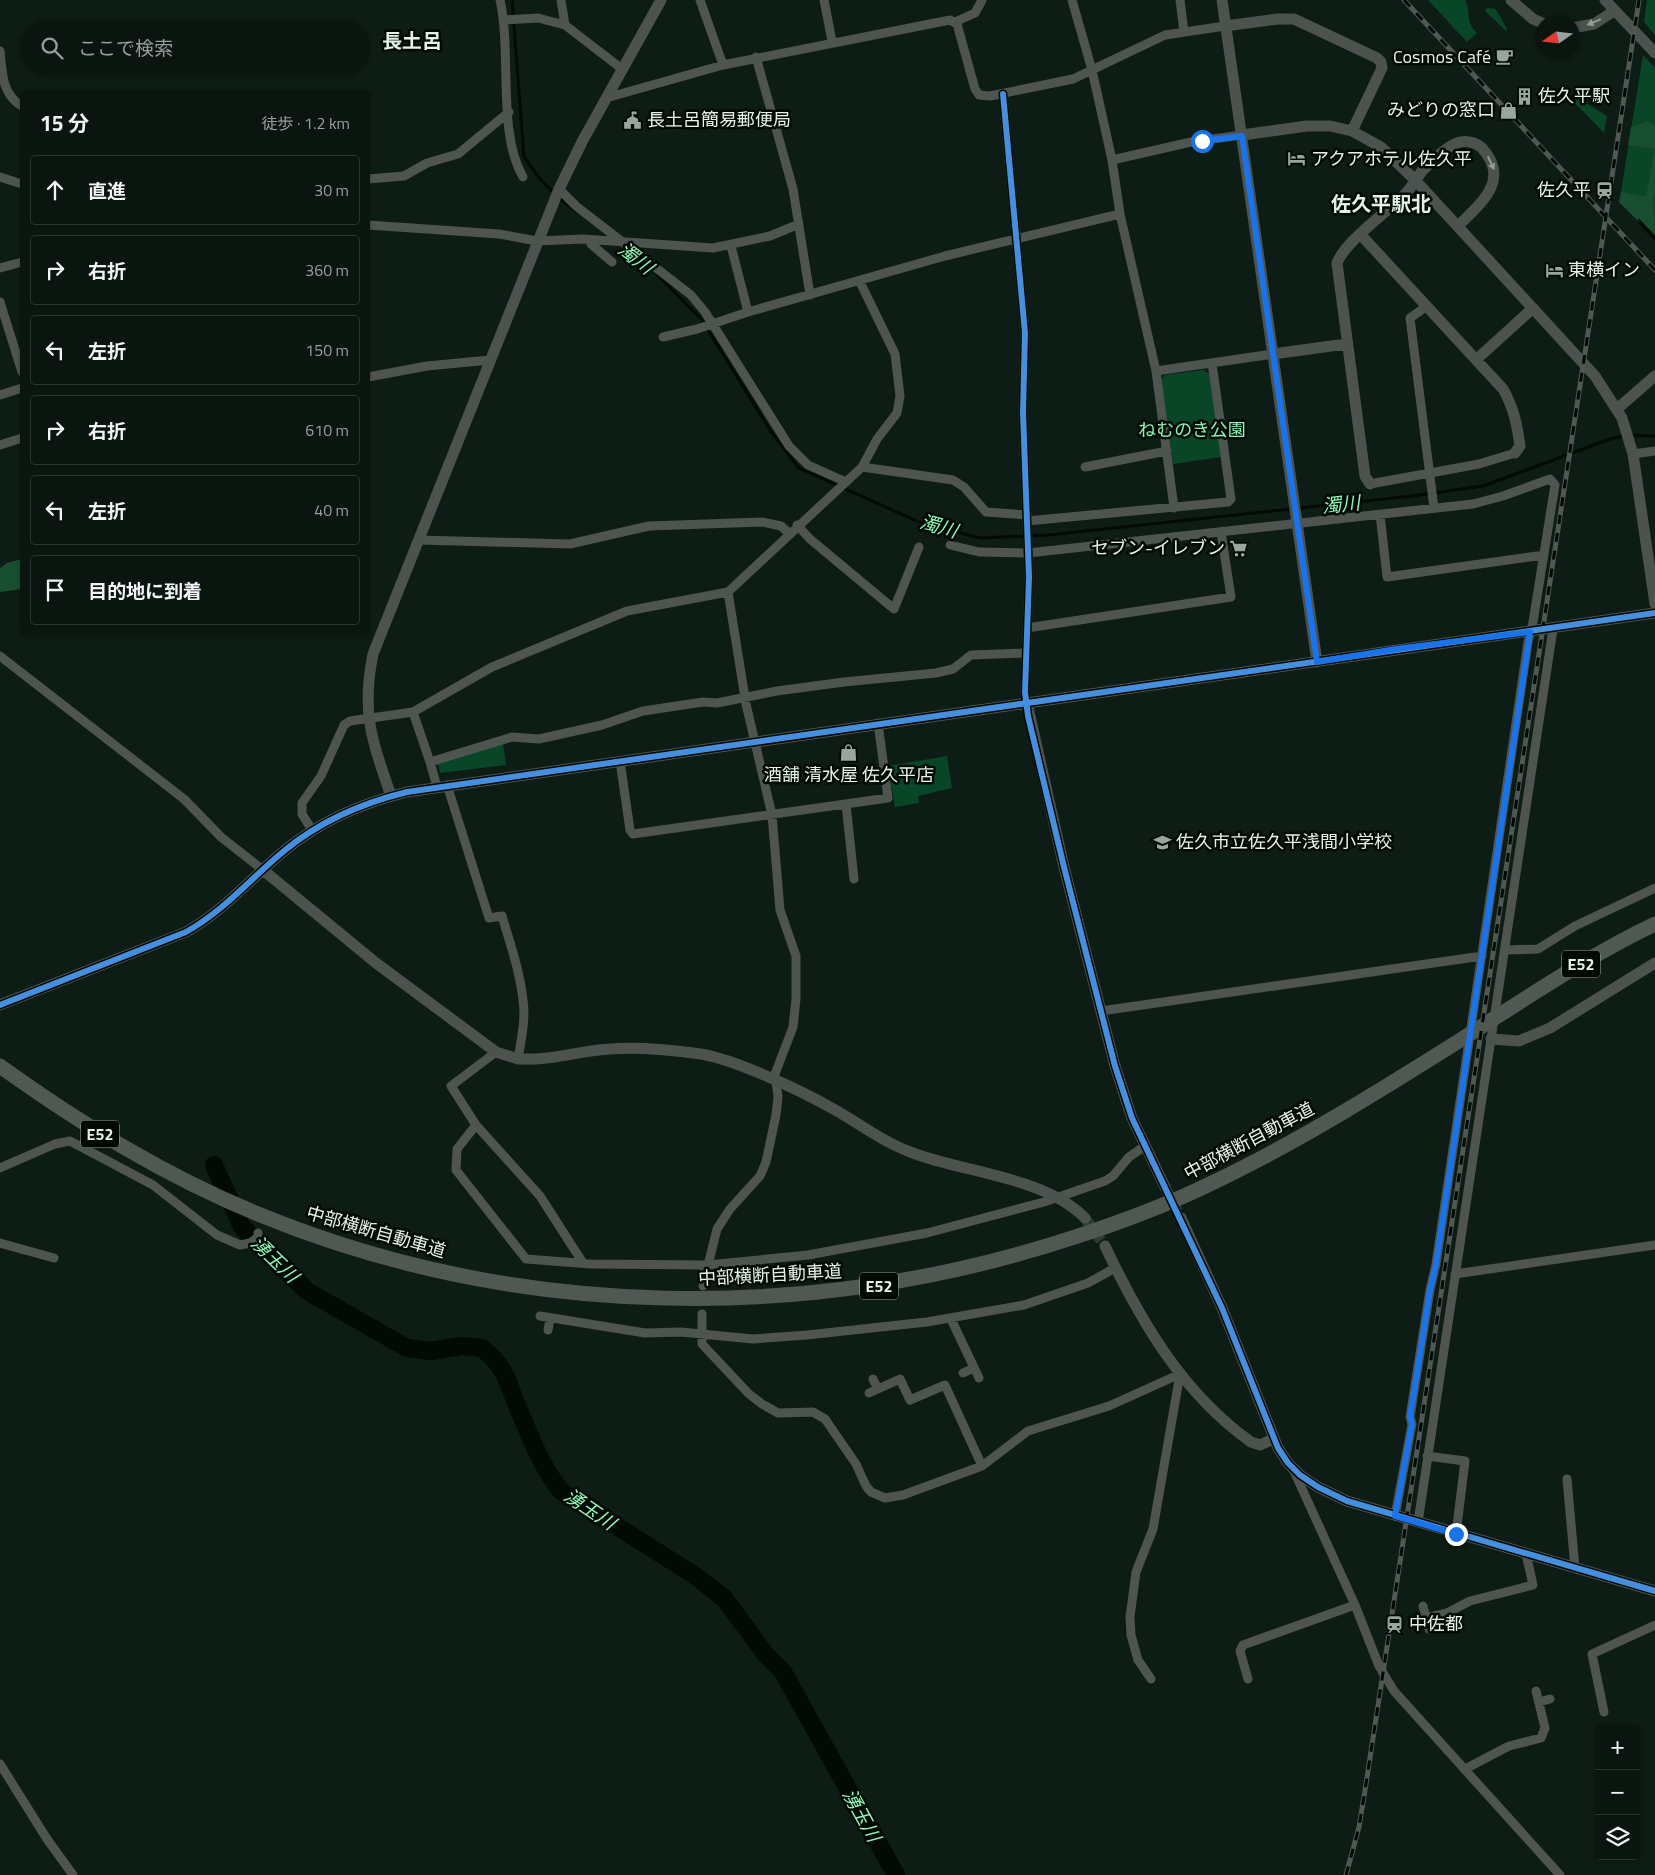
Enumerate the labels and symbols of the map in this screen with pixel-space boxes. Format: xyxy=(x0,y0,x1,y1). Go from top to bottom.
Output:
north arrow xyxy=(1535,15,1580,60)
one-way arrow xyxy=(1587,19,1601,27)
district label: 長土呂 xyxy=(382,25,442,56)
place label: Cosmos Café xyxy=(1393,43,1491,70)
cafe icon: Cosmos Café xyxy=(1495,47,1515,67)
place label: 佐久平駅 xyxy=(1538,82,1610,109)
building icon: 佐久平駅 xyxy=(1514,86,1534,106)
place label: みどりの窓口 xyxy=(1387,96,1495,123)
shop icon: みどりの窓口 xyxy=(1499,100,1519,120)
place label: 長土呂簡易郵便局 xyxy=(647,106,791,133)
public building icon: 長土呂簡易郵便局 xyxy=(623,110,643,130)
route start xyxy=(1191,130,1214,153)
place label: アクアホテル佐久平 xyxy=(1311,145,1472,172)
hotel icon: アクアホテル佐久平 xyxy=(1287,149,1307,169)
one-way arrow xyxy=(1488,156,1496,170)
place label: 佐久平 xyxy=(1537,176,1591,203)
station icon: 佐久平 xyxy=(1595,180,1615,200)
district label: 佐久平駅北 xyxy=(1331,188,1431,219)
water label: 濁川 xyxy=(612,234,662,282)
place label: 東横イン xyxy=(1568,256,1640,283)
hotel icon: 東横イン xyxy=(1544,260,1564,280)
park label: ねむのき公園 xyxy=(1138,416,1246,443)
water label: 濁川 xyxy=(1321,487,1363,520)
water label: 濁川 xyxy=(917,506,963,545)
place label: セブン-イレブン xyxy=(1091,534,1225,561)
supermarket icon: セブン-イレブン xyxy=(1229,538,1249,558)
shop icon: 酒舗 清水屋 佐久平店 xyxy=(839,742,859,762)
place label: 酒舗 清水屋 佐久平店 xyxy=(764,761,934,788)
place label: 佐久市立佐久平浅間小学校 xyxy=(1176,828,1392,855)
school or university icon: 佐久市立佐久平浅間小学校 xyxy=(1152,832,1172,852)
road number: E52 xyxy=(1562,951,1600,978)
street label: 中部横断自動車道 xyxy=(1179,1095,1319,1186)
road number: E52 xyxy=(81,1120,119,1148)
street label: 中部横断自動車道 xyxy=(303,1199,449,1264)
water label: 湧玉川 xyxy=(245,1228,307,1290)
street label: 中部横断自動車道 xyxy=(697,1257,843,1292)
road number: E52 xyxy=(860,1272,898,1300)
water label: 湧玉川 xyxy=(559,1481,624,1538)
route end xyxy=(1445,1523,1468,1546)
place label: 中佐都 xyxy=(1409,1610,1463,1637)
station icon: 中佐都 xyxy=(1385,1614,1405,1634)
water label: 湧玉川 xyxy=(836,1783,890,1848)

